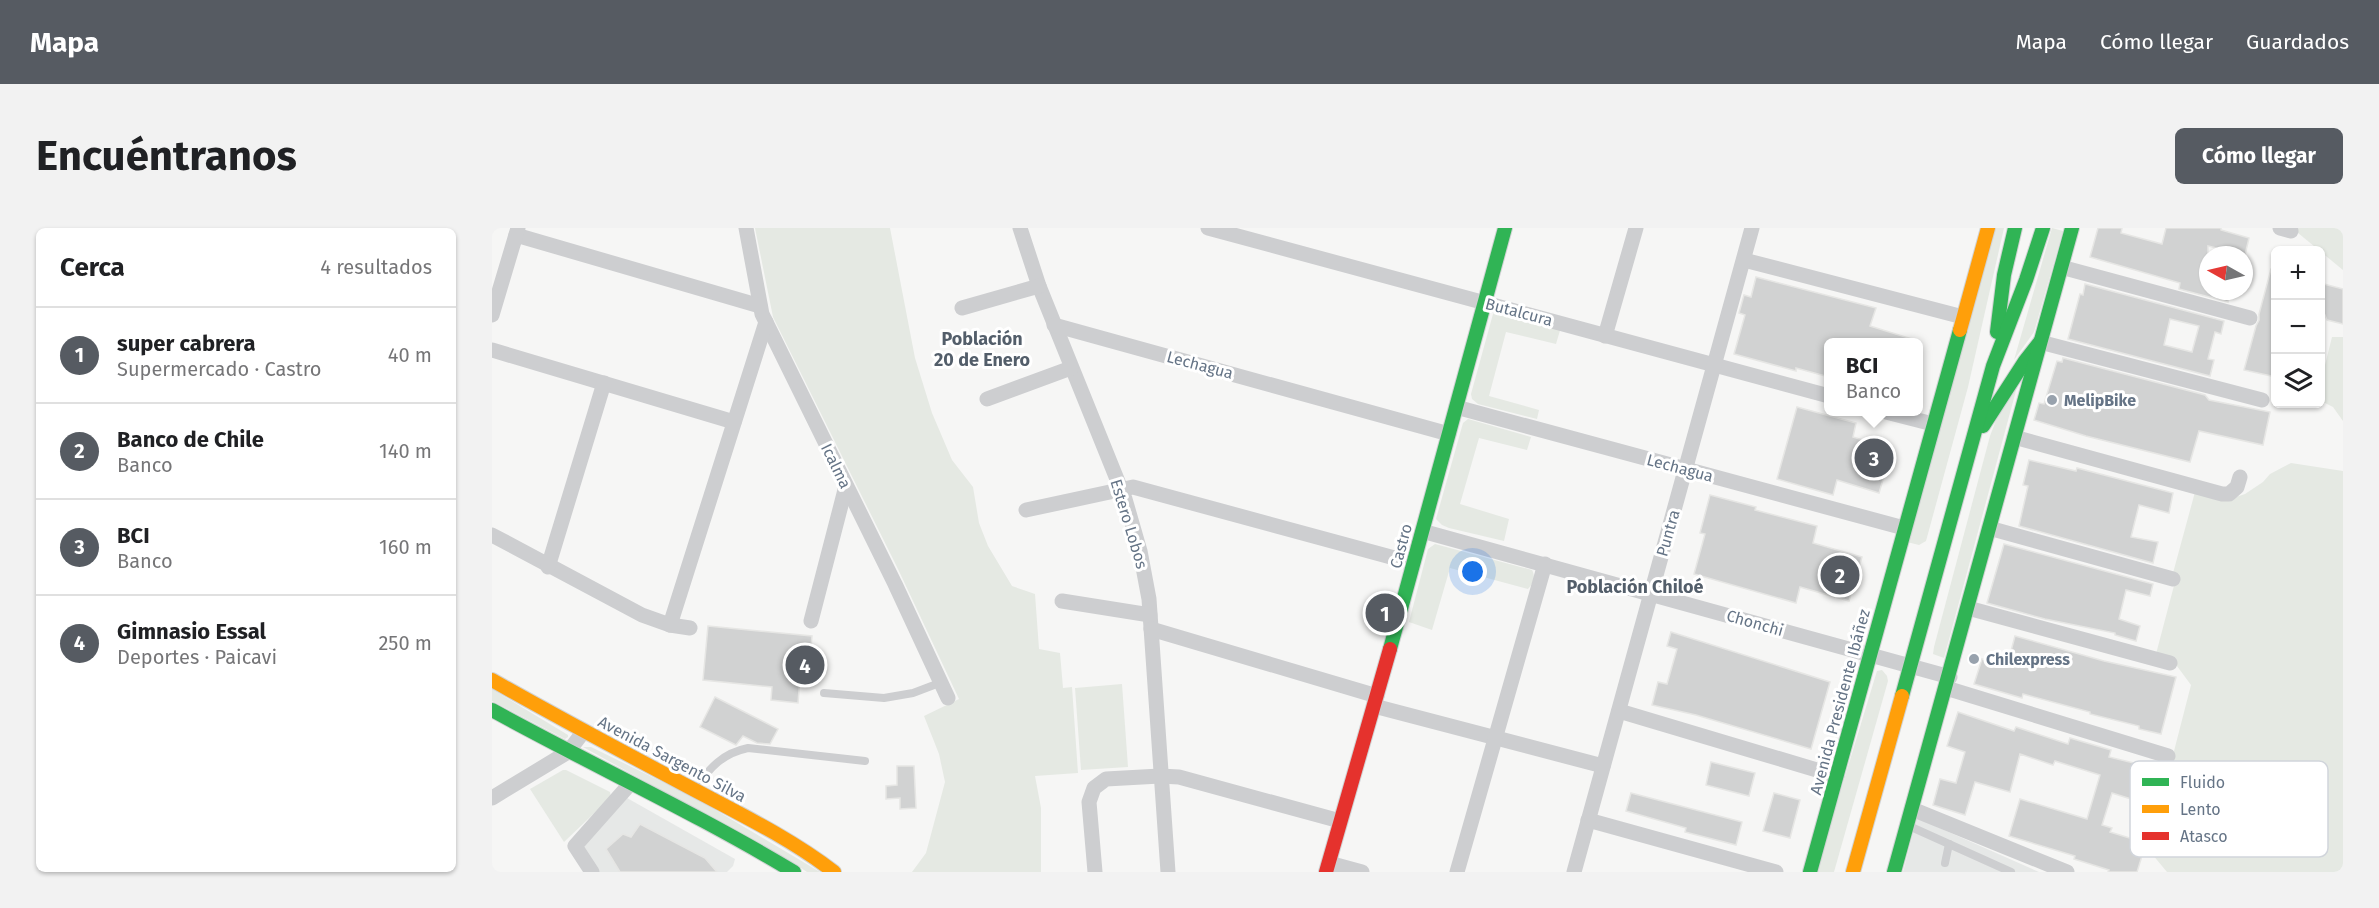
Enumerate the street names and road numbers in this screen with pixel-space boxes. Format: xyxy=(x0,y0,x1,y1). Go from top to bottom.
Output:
street label: Butalcura xyxy=(1483,294,1555,330)
street label: Lechagua xyxy=(1165,347,1235,383)
street label: Icalma xyxy=(817,440,855,492)
street label: Lechagua xyxy=(1645,450,1715,486)
street label: Estero Lobos xyxy=(1106,477,1152,571)
street label: Puntra xyxy=(1652,507,1684,559)
street label: Castro xyxy=(1386,521,1416,571)
street label: Chonchi xyxy=(1724,606,1786,640)
street label: Avenida Presidente Ibáñez xyxy=(1806,607,1874,797)
street label: Avenida Sargento Silva xyxy=(595,712,749,806)

